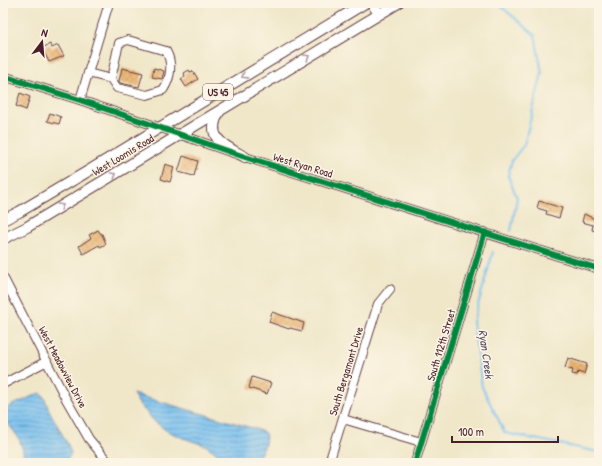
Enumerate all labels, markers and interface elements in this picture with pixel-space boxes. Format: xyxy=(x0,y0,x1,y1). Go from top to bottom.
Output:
north arrow xyxy=(22,22,62,62)
text: N xyxy=(40,25,50,40)
one-way arrow xyxy=(303,55,310,62)
one-way arrow xyxy=(241,72,248,79)
road number: US 45 xyxy=(203,84,233,100)
street label: West Loomis Road xyxy=(90,131,157,179)
street label: West Ryan Road xyxy=(272,149,335,181)
one-way arrow xyxy=(110,172,117,179)
one-way arrow xyxy=(57,203,64,211)
street label: South 112th Street xyxy=(423,307,459,383)
street label: West Meadowview Drive xyxy=(36,324,91,411)
street label: South Bergamont Drive xyxy=(326,324,366,417)
water label: Ryan Creek xyxy=(475,328,498,380)
scale bar xyxy=(452,418,558,444)
text: 100 m xyxy=(458,423,484,440)

